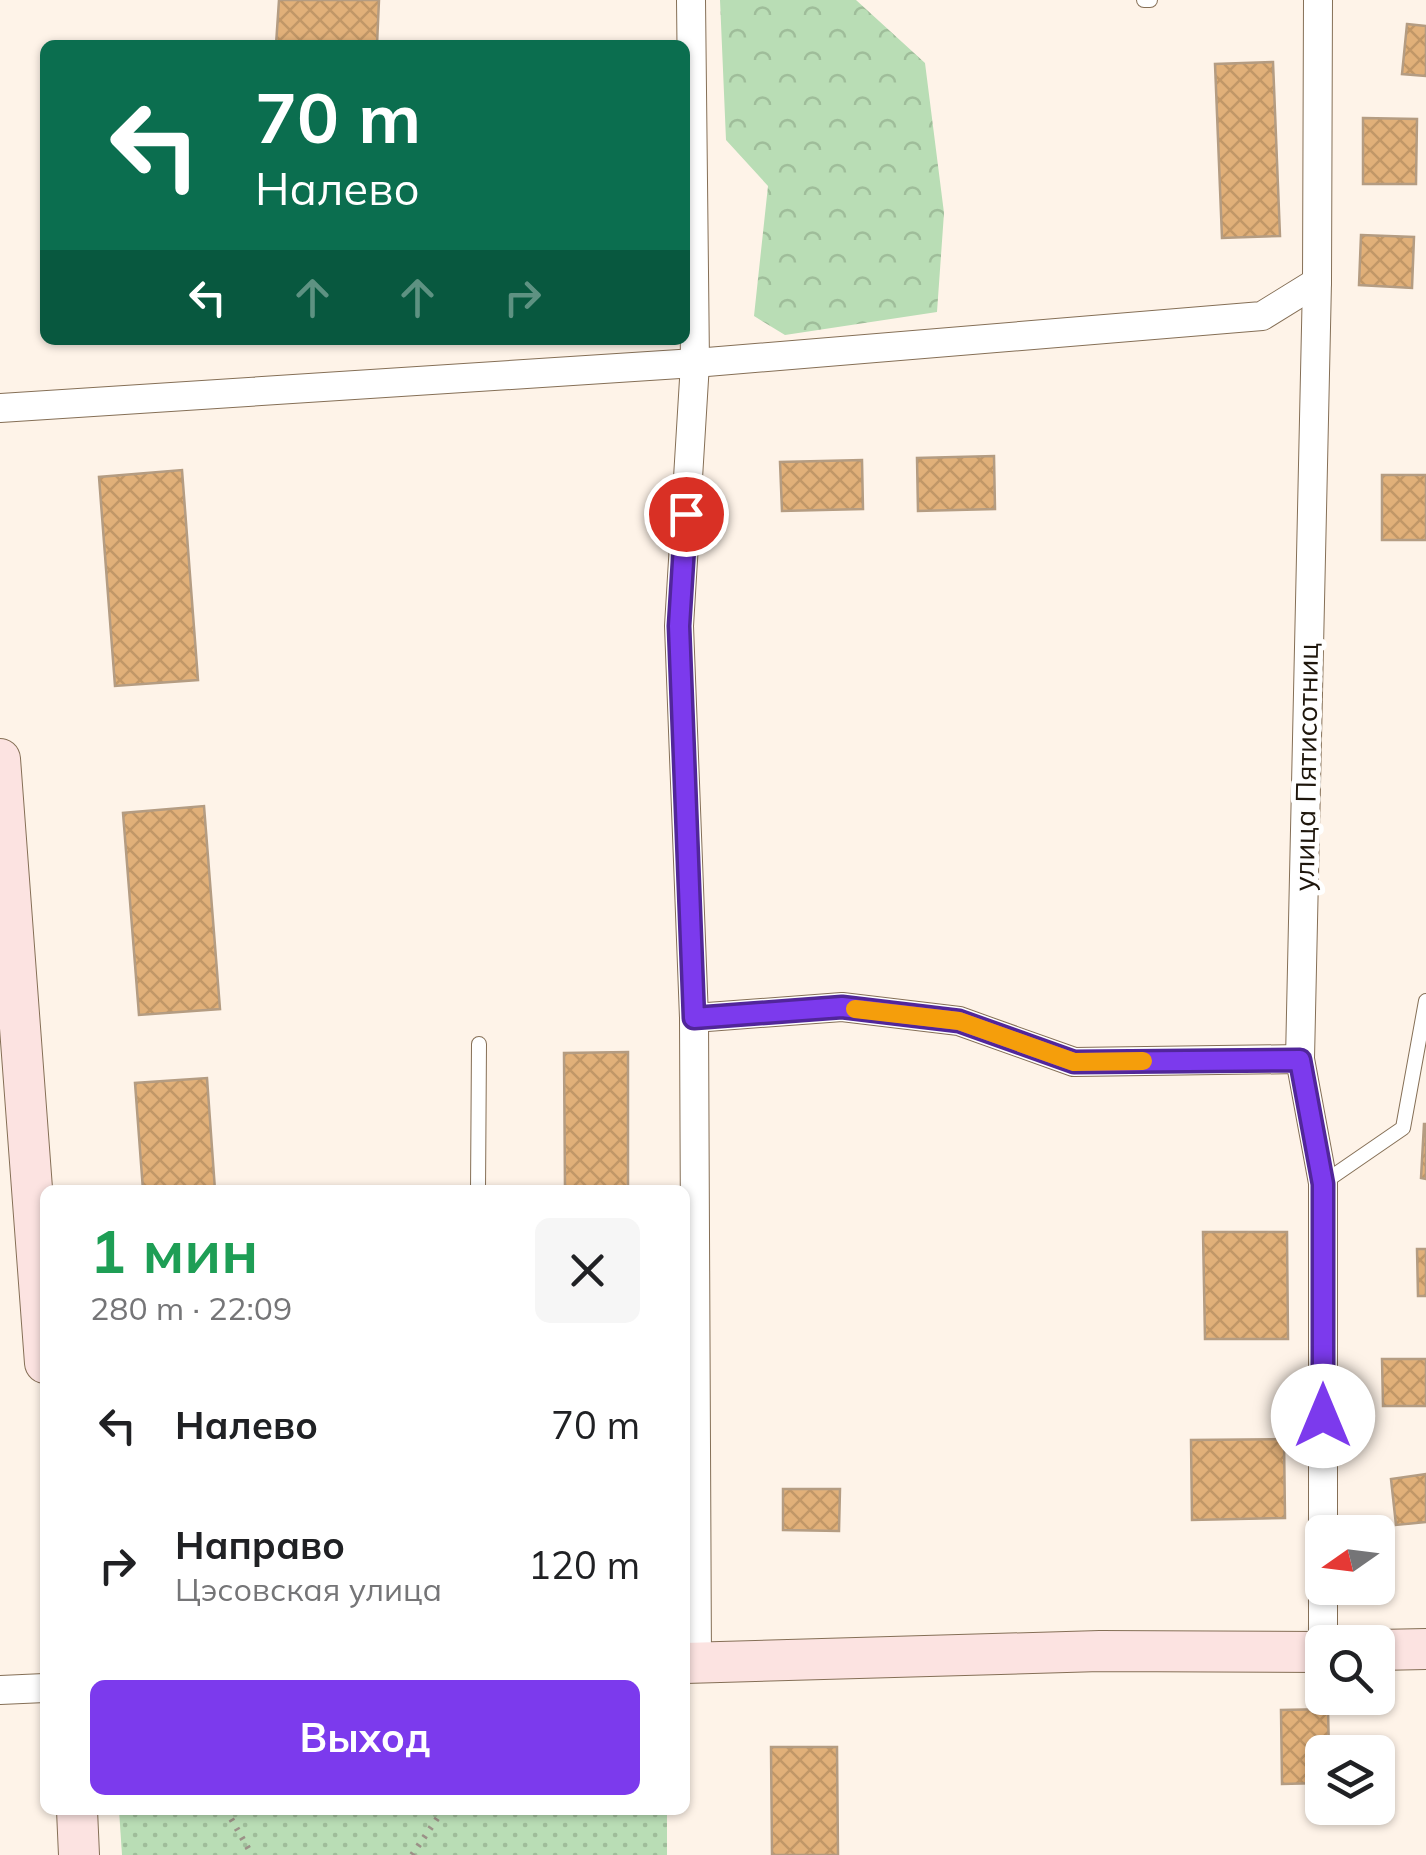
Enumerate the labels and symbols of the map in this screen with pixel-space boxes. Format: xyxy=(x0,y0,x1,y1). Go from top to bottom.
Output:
pin xyxy=(644,472,729,557)
street label: улица Пятисотниц xyxy=(1286,642,1325,892)
position arrow xyxy=(1271,1364,1375,1468)
north arrow xyxy=(1305,1515,1395,1605)

